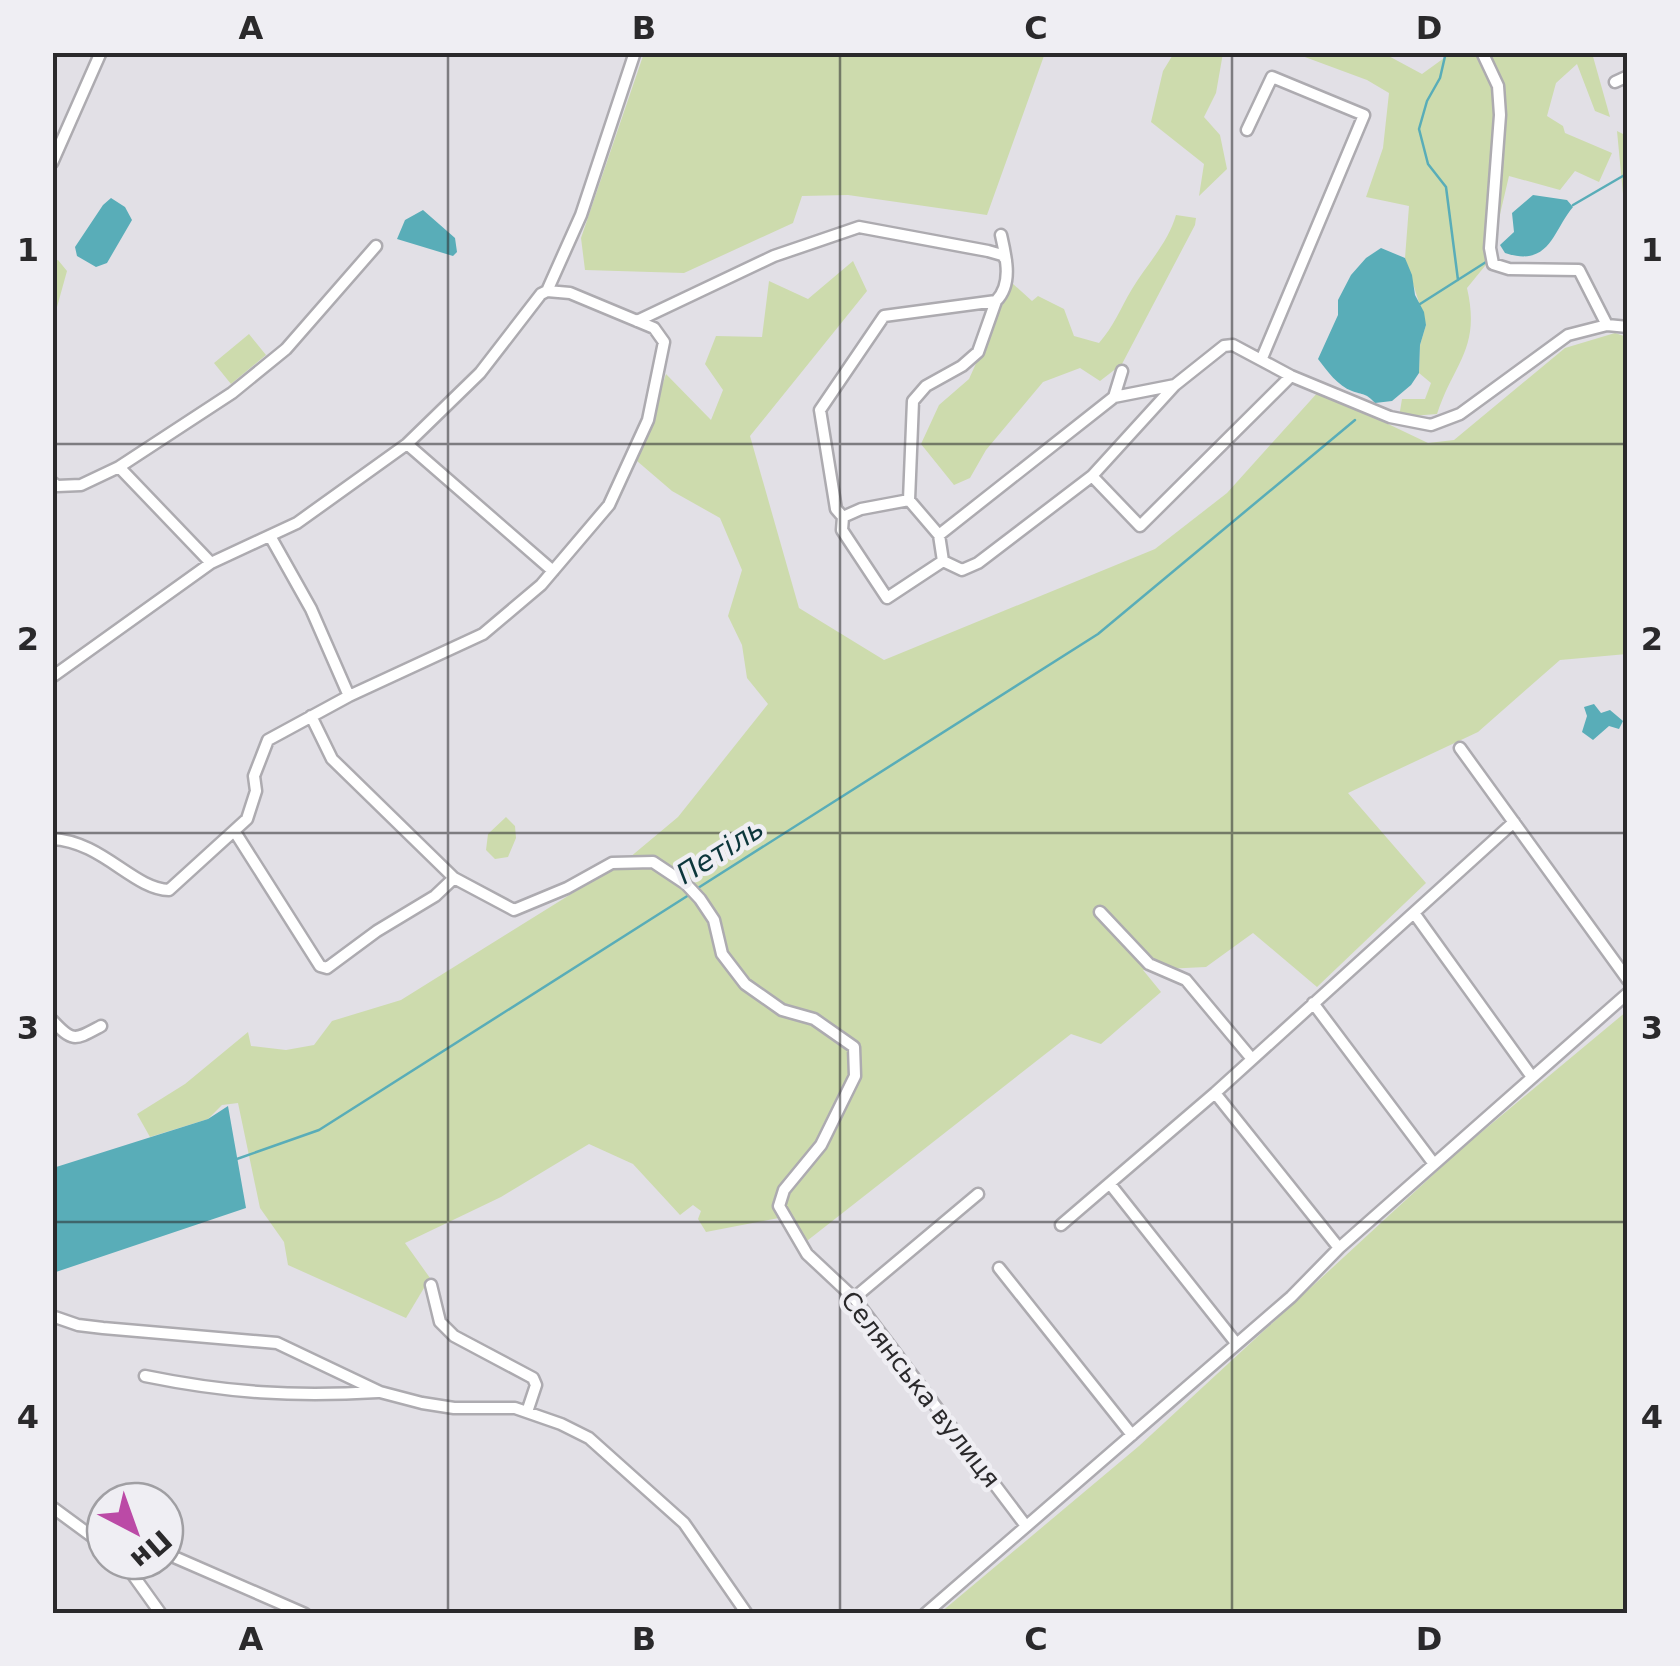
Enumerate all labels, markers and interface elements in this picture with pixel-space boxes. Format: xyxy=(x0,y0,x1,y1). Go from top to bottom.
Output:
text: A xyxy=(239,9,264,47)
text: B xyxy=(632,9,656,47)
text: C xyxy=(1024,9,1048,47)
text: D xyxy=(1416,9,1442,47)
text: 1 xyxy=(17,231,39,269)
text: 1 xyxy=(1641,231,1663,269)
text: 2 xyxy=(17,620,39,658)
text: 2 xyxy=(1641,620,1663,658)
water label: Петіль xyxy=(670,812,770,891)
text: 3 xyxy=(17,1009,39,1047)
text: 3 xyxy=(1641,1009,1663,1047)
street label: Селянська вулиця xyxy=(835,1285,1006,1493)
text: 4 xyxy=(17,1398,39,1436)
text: 4 xyxy=(1641,1398,1663,1436)
north arrow xyxy=(85,1481,185,1581)
text: Пн xyxy=(124,1523,178,1576)
text: A xyxy=(239,1620,264,1658)
text: B xyxy=(632,1620,656,1658)
text: C xyxy=(1024,1620,1048,1658)
text: D xyxy=(1416,1620,1442,1658)

